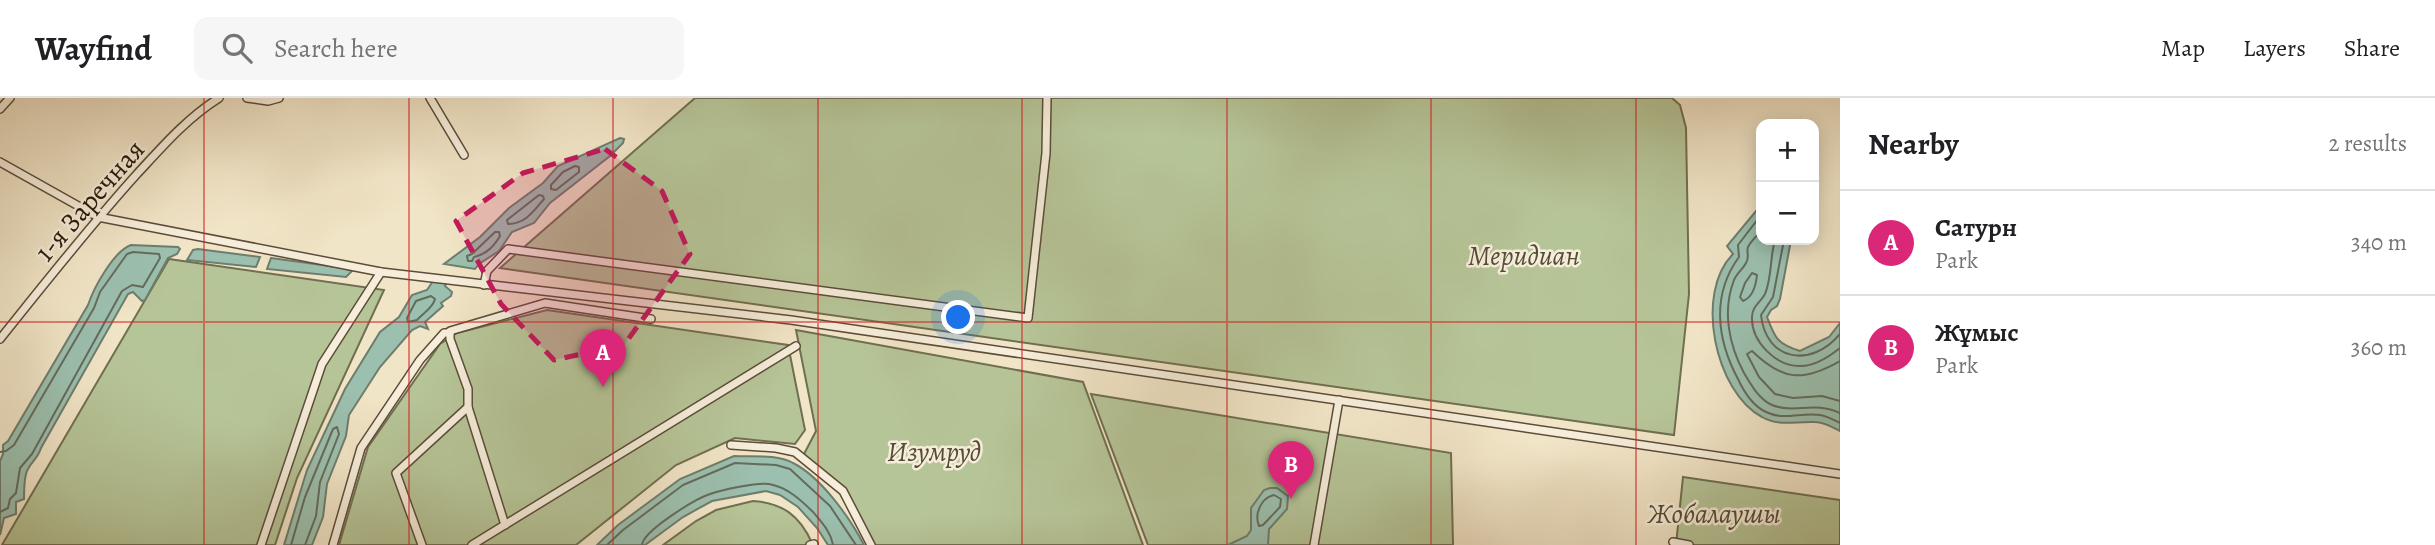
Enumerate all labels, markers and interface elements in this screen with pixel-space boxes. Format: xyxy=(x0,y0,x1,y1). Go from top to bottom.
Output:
search box xyxy=(194,17,684,80)
text: Wayfind xyxy=(35,26,152,71)
icon: search xyxy=(218,29,256,67)
text: Search here xyxy=(274,31,398,66)
text: Map xyxy=(2161,32,2205,64)
text: Layers xyxy=(2243,32,2306,64)
text: Share xyxy=(2344,32,2400,64)
map controls xyxy=(1756,119,1819,245)
button: + xyxy=(1756,119,1819,182)
text: Nearby xyxy=(1868,124,1959,164)
text: 2 results xyxy=(2329,128,2407,159)
street label: 1-я Заречная xyxy=(26,132,153,270)
button: − xyxy=(1756,182,1819,245)
text: Сатурн xyxy=(1935,210,2017,245)
text: A xyxy=(1884,227,1898,258)
text: 340 m xyxy=(2351,227,2407,258)
park label: Меридиан xyxy=(1468,237,1580,275)
text: Park xyxy=(1935,245,1978,276)
your location xyxy=(941,300,975,334)
text: Жұмыс xyxy=(1935,315,2019,350)
pin: A xyxy=(580,329,626,387)
text: B xyxy=(1884,332,1898,363)
text: 360 m xyxy=(2351,332,2407,363)
text: Park xyxy=(1935,350,1978,381)
park label: Изумруд xyxy=(887,433,981,471)
pin: B xyxy=(1268,441,1314,499)
park label: Жобалаушы xyxy=(1646,495,1781,533)

